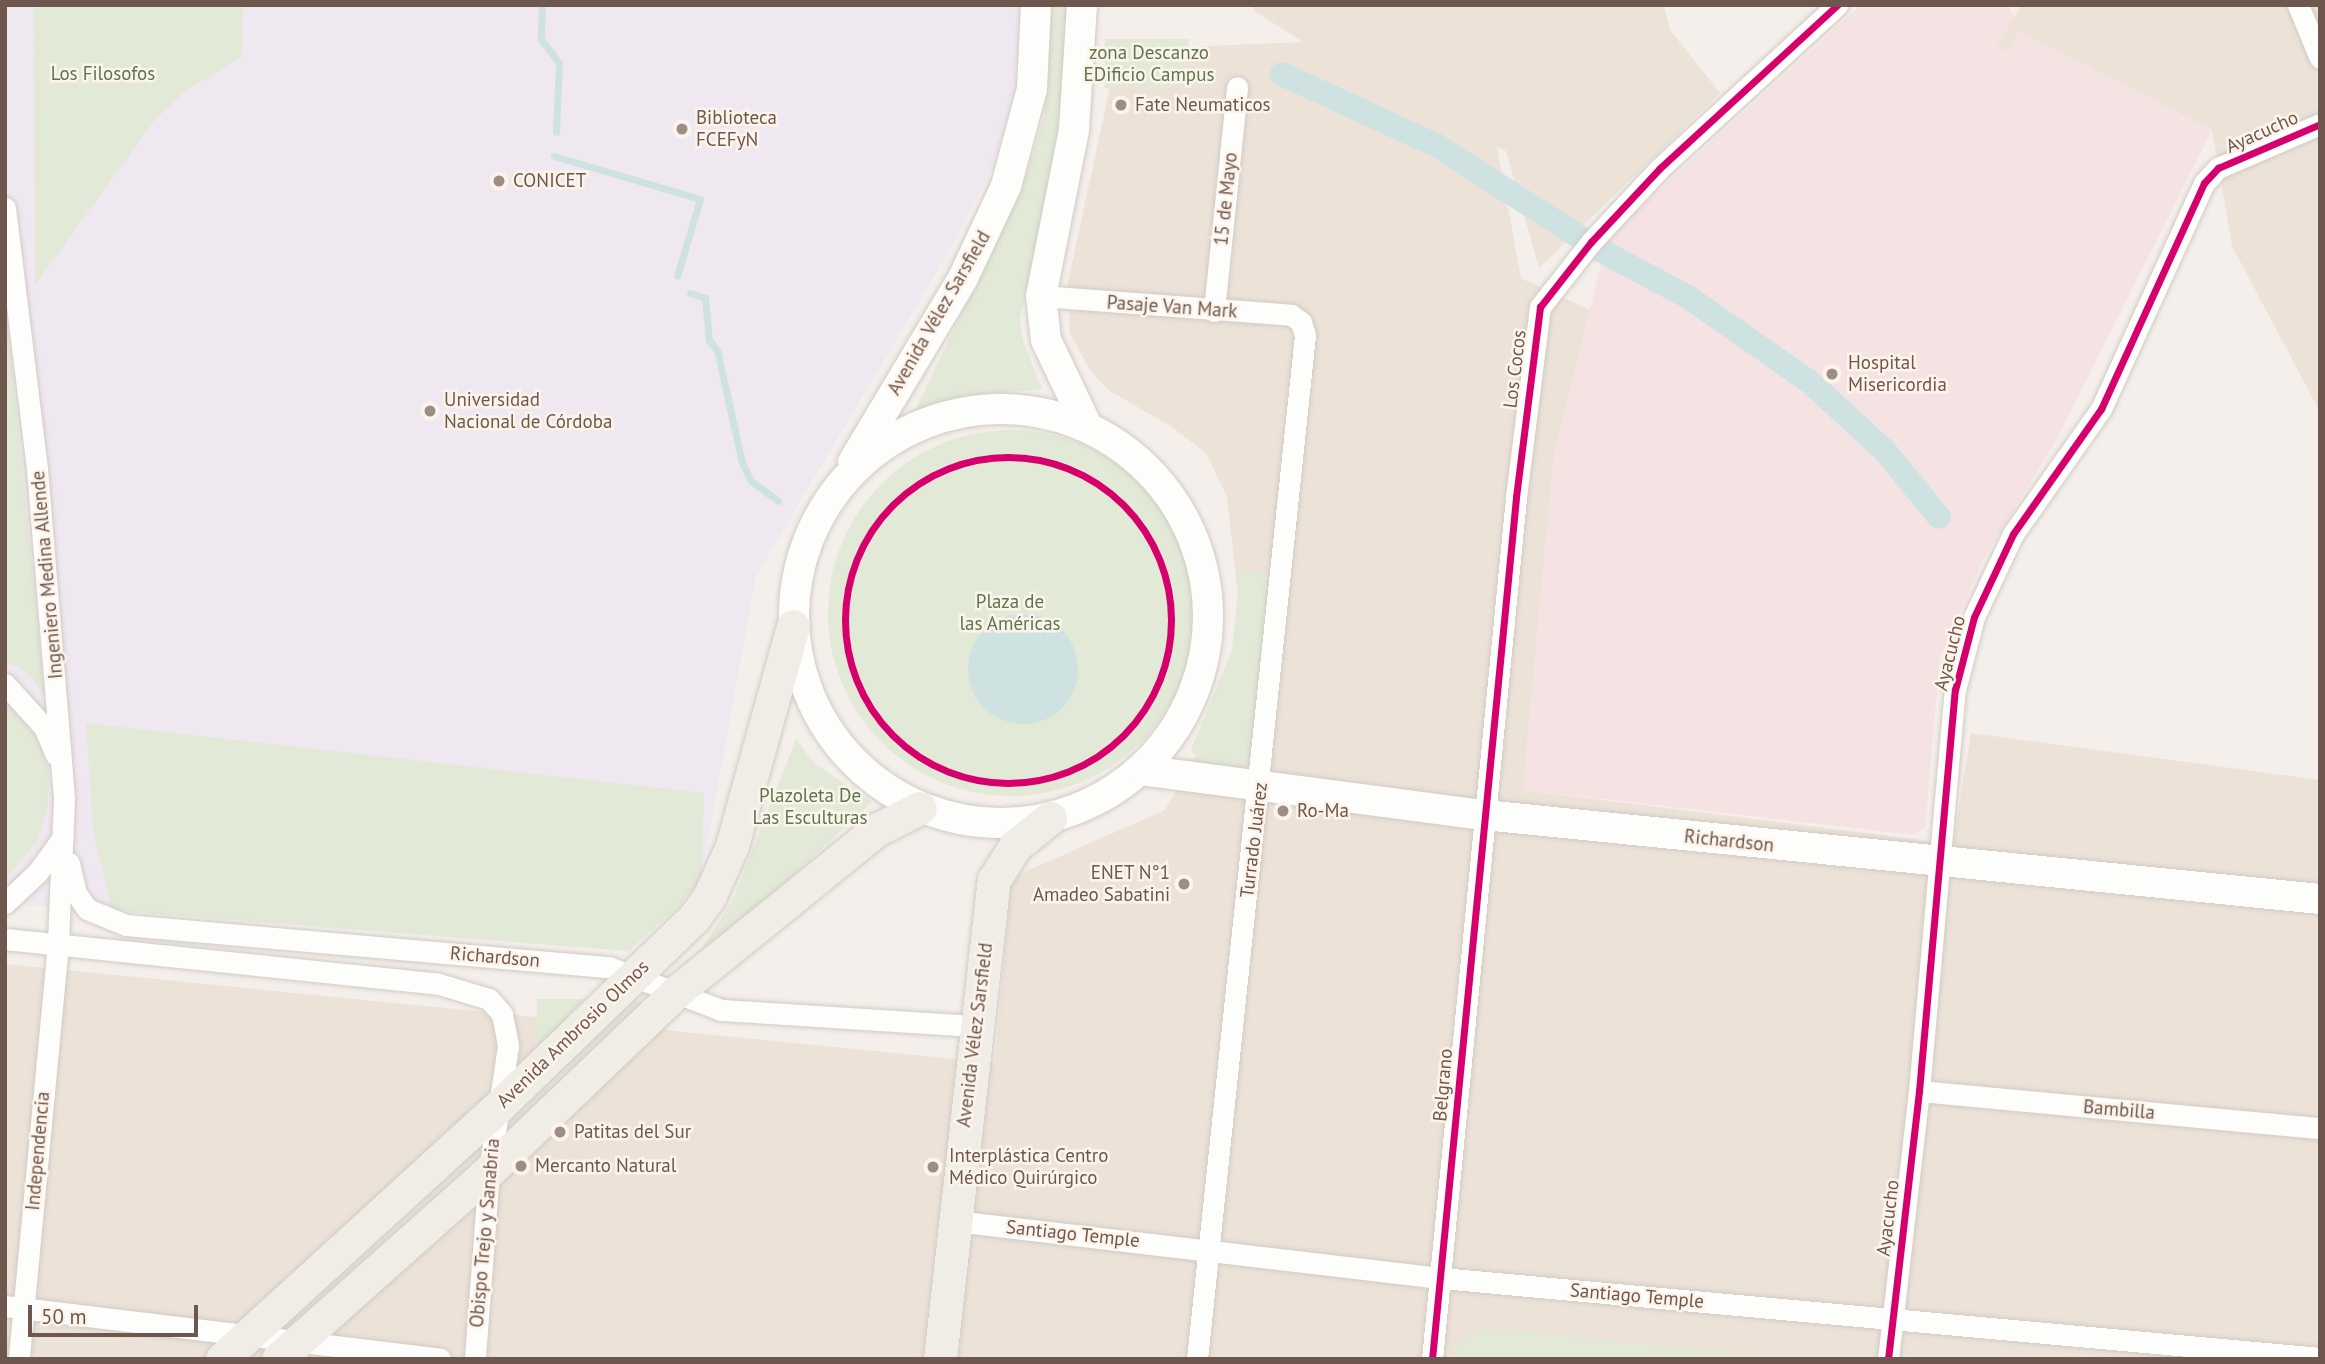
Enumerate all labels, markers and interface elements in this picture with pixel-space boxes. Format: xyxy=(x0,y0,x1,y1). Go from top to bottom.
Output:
park label: zona Descanzo EDificio Campus xyxy=(1084,42,1214,86)
park label: Los Filosofos xyxy=(51,63,155,85)
place label: Fate Neumaticos xyxy=(1135,94,1271,116)
marker: Fate Neumaticos xyxy=(1113,97,1129,113)
street label: Ayacucho xyxy=(2222,106,2302,158)
place label: Biblioteca FCEFyN xyxy=(696,107,777,151)
marker: Biblioteca FCEFyN xyxy=(674,121,690,137)
street label: 15 de Mayo xyxy=(1210,151,1242,247)
place label: CONICET xyxy=(513,170,586,192)
marker: CONICET xyxy=(491,173,507,189)
street label: Avenida Vélez Sarsfield xyxy=(882,226,996,400)
street label: Pasaje Van Mark xyxy=(1106,291,1238,323)
street label: Los Cocos xyxy=(1499,329,1531,409)
place label: Hospital Misericordia xyxy=(1848,352,1947,396)
marker: Hospital Misericordia xyxy=(1822,364,1842,384)
place label: Universidad Nacional de Córdoba xyxy=(444,389,612,433)
marker: Universidad Nacional de Córdoba xyxy=(422,403,438,419)
street label: Ingeniero Medina Allende xyxy=(27,470,67,680)
park label: Plaza de las Américas xyxy=(959,591,1061,635)
street label: Ayacucho xyxy=(1930,613,1970,693)
street label: Turrado Juárez xyxy=(1236,781,1272,899)
park label: Plazoleta De Las Esculturas xyxy=(752,785,868,829)
place label: Ro-Ma xyxy=(1297,800,1349,822)
marker: Ro-Ma xyxy=(1275,803,1291,819)
street label: Richardson xyxy=(1683,825,1775,857)
place label: ENET N°1 Amadeo Sabatini xyxy=(1033,862,1170,906)
marker: ENET N°1 Amadeo Sabatini xyxy=(1176,876,1192,892)
street label: Avenida Vélez Sarsfield xyxy=(952,941,998,1129)
street label: Richardson xyxy=(449,942,541,972)
street label: Avenida Ambrosio Olmos xyxy=(492,955,654,1113)
street label: Belgrano xyxy=(1428,1048,1458,1122)
street label: Independencia xyxy=(21,1090,55,1212)
street label: Bambilla xyxy=(2082,1096,2156,1124)
place label: Patitas del Sur xyxy=(574,1121,691,1143)
marker: Patitas del Sur xyxy=(552,1124,568,1140)
street label: Obispo Trejo y Sanabria xyxy=(465,1137,505,1329)
place label: Interplástica Centro Médico Quirúrgico xyxy=(949,1145,1108,1189)
place label: Mercanto Natural xyxy=(535,1155,676,1177)
marker: Interplástica Centro Médico Quirúrgico xyxy=(923,1157,943,1177)
marker: Mercanto Natural xyxy=(513,1158,529,1174)
street label: Ayacucho xyxy=(1872,1179,1904,1257)
street label: Santiago Temple xyxy=(1005,1216,1141,1252)
street label: Santiago Temple xyxy=(1569,1279,1705,1313)
scale bar xyxy=(32,1290,201,1334)
text: 50 m xyxy=(41,1303,87,1330)

